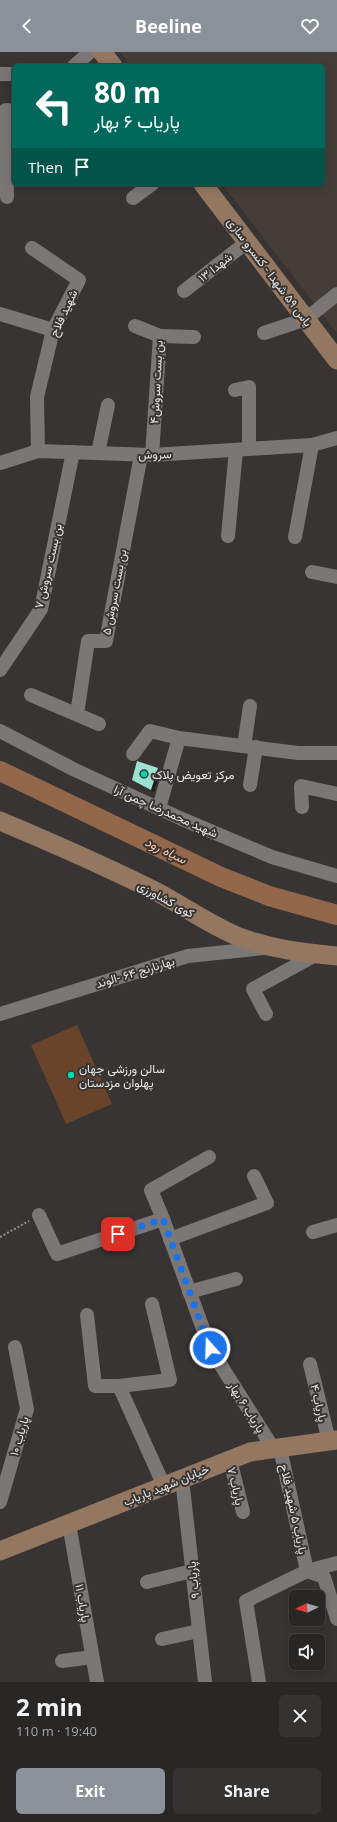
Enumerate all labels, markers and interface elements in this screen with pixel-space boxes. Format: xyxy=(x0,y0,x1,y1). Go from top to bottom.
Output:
text: Beeline xyxy=(135,14,202,38)
icon: back xyxy=(16,15,38,37)
icon: heart xyxy=(299,15,321,37)
text: 80 m xyxy=(94,73,161,111)
icon: left xyxy=(28,80,80,132)
text: پاریاب ۶ بهار xyxy=(94,109,180,133)
icon: arrive xyxy=(71,156,93,178)
text: Then xyxy=(28,157,63,177)
street label: یاس ۵۹ شهدا - کنسرو سازی xyxy=(223,214,317,330)
street label: شهدا ۱۳ xyxy=(194,248,236,286)
street label: شهید فلاح xyxy=(45,287,82,340)
street label: بن بست سروش۴ xyxy=(145,340,167,424)
street label: سروش xyxy=(138,445,172,463)
street label: بن بست سروش ۷ xyxy=(30,522,66,610)
street label: بن بست سروش ۵ xyxy=(97,548,131,636)
place label: مرکز تعویض پلاک xyxy=(152,766,234,783)
marker: مرکز تعویض پلاک xyxy=(139,769,149,779)
street label: شهید محمدرضا چمن آرا xyxy=(111,780,221,842)
water label: سیاه رود xyxy=(142,832,190,868)
street label: کوی کشاورزی xyxy=(134,876,198,922)
street label: بهارنارنج ۶۴ -الوند xyxy=(93,952,177,993)
place label: سالن ورزشی جهان پهلوان مزدستان xyxy=(79,1060,165,1091)
marker: سالن ورزشی جهان پهلوان مزدستان xyxy=(66,1070,76,1080)
pin xyxy=(101,1217,135,1251)
icon: arrive xyxy=(107,1223,129,1245)
position arrow xyxy=(189,1327,231,1369)
street label: پاریاب ۶ بهار xyxy=(224,1377,270,1436)
street label: پاریاب ۴ xyxy=(306,1382,332,1424)
street label: پاریاب ۱۰ xyxy=(5,1414,33,1458)
street label: خیابان شهید پاریاب xyxy=(121,1460,211,1510)
street label: پاریاب ۵ شهید فلاح xyxy=(275,1462,312,1556)
street label: پاریاب ۷ xyxy=(223,1465,249,1507)
street label: پاریاب ۹ xyxy=(183,1560,203,1599)
street label: پاریاب ۱۱ xyxy=(71,1583,95,1624)
north arrow xyxy=(289,1590,325,1626)
map controls xyxy=(289,1590,325,1670)
button: sound xyxy=(289,1634,325,1670)
text: 2 min xyxy=(16,1690,83,1723)
button: close xyxy=(279,1695,321,1737)
text: 110 m · 19:40 xyxy=(16,1722,97,1740)
button: Exit xyxy=(16,1768,165,1814)
button: Share xyxy=(173,1768,321,1814)

